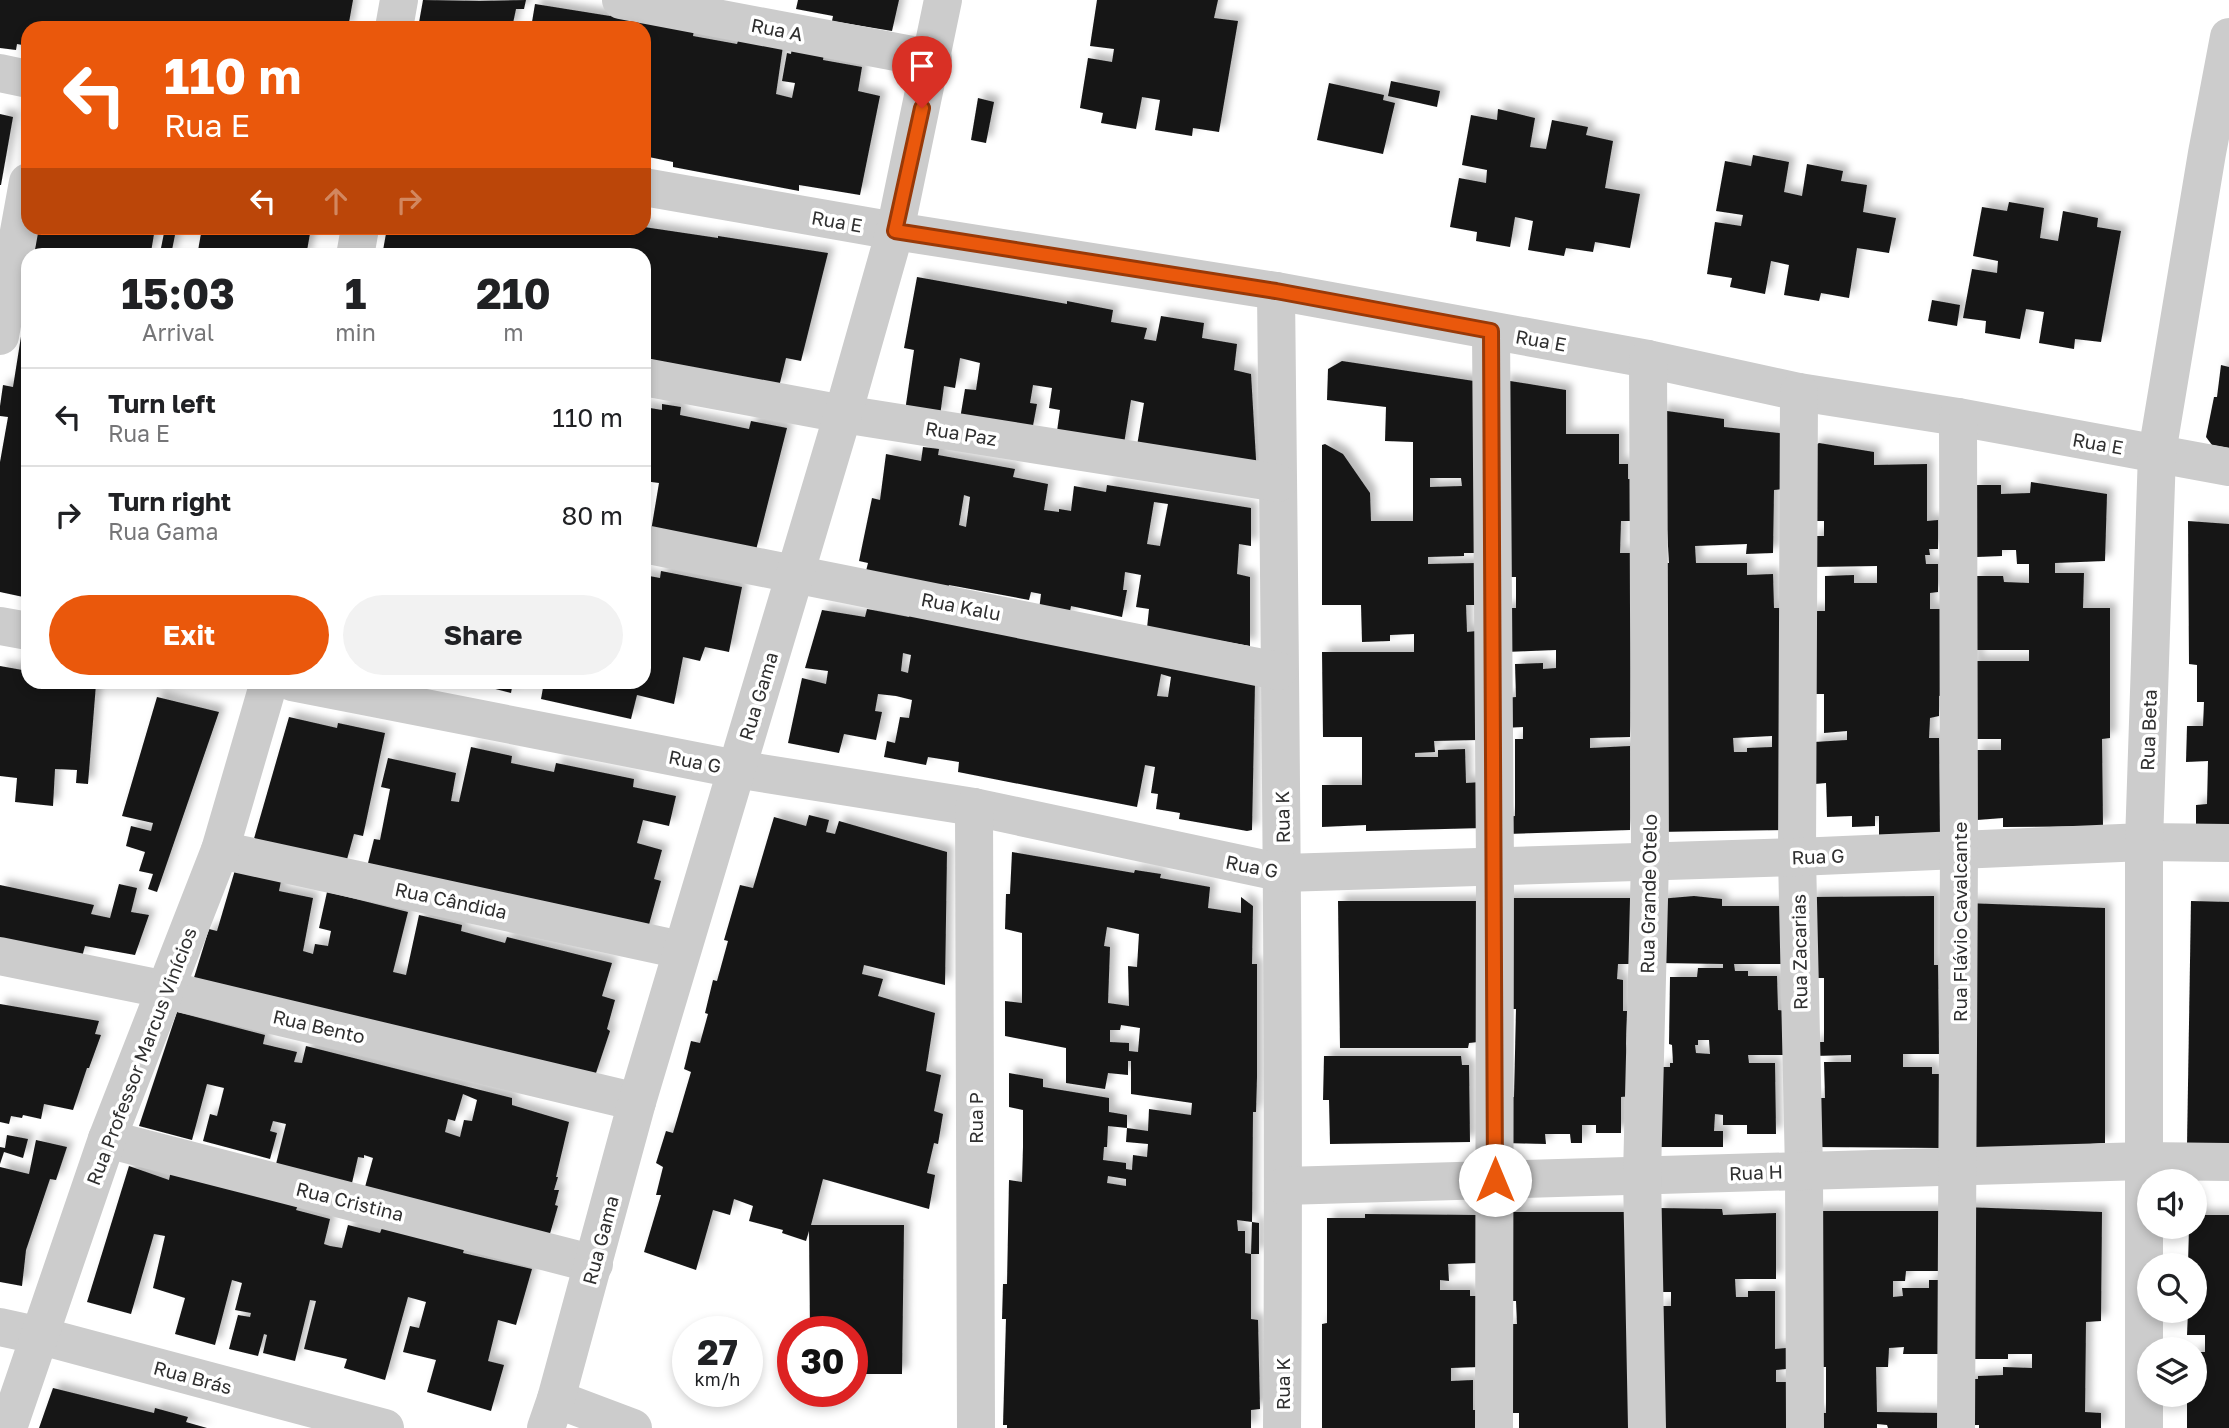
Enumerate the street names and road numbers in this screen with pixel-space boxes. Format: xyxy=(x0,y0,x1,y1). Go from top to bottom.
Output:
street label: Rua A xyxy=(749,13,805,45)
street label: Rua E xyxy=(810,205,864,237)
street label: Rua E xyxy=(1514,324,1568,356)
street label: Rua Paz xyxy=(924,416,998,450)
street label: Rua E xyxy=(2071,427,2125,459)
street label: Rua Kalu xyxy=(919,587,1003,625)
street label: Rua Gama xyxy=(734,649,782,743)
street label: Rua Beta xyxy=(2135,689,2161,771)
street label: Rua G xyxy=(667,745,723,777)
street label: Rua K xyxy=(1270,790,1294,844)
street label: Rua Grande Otelo xyxy=(1635,814,1661,974)
street label: Rua Flávio Cavalcante xyxy=(1948,822,1971,1022)
street label: Rua G xyxy=(1791,844,1845,868)
street label: Rua G xyxy=(1224,850,1280,882)
street label: Rua Cândida xyxy=(393,877,509,923)
street label: Rua Zacarias xyxy=(1786,894,1812,1010)
street label: Rua Professor Marcus Vinícios xyxy=(81,924,201,1188)
street label: Rua Bento xyxy=(271,1004,367,1048)
street label: Rua P xyxy=(964,1092,987,1144)
street label: Rua H xyxy=(1729,1160,1783,1184)
street label: Rua Cristina xyxy=(294,1177,406,1225)
street label: Rua Gama xyxy=(577,1193,623,1287)
street label: Rua Brás xyxy=(151,1356,235,1398)
street label: Rua K xyxy=(1271,1358,1294,1410)

